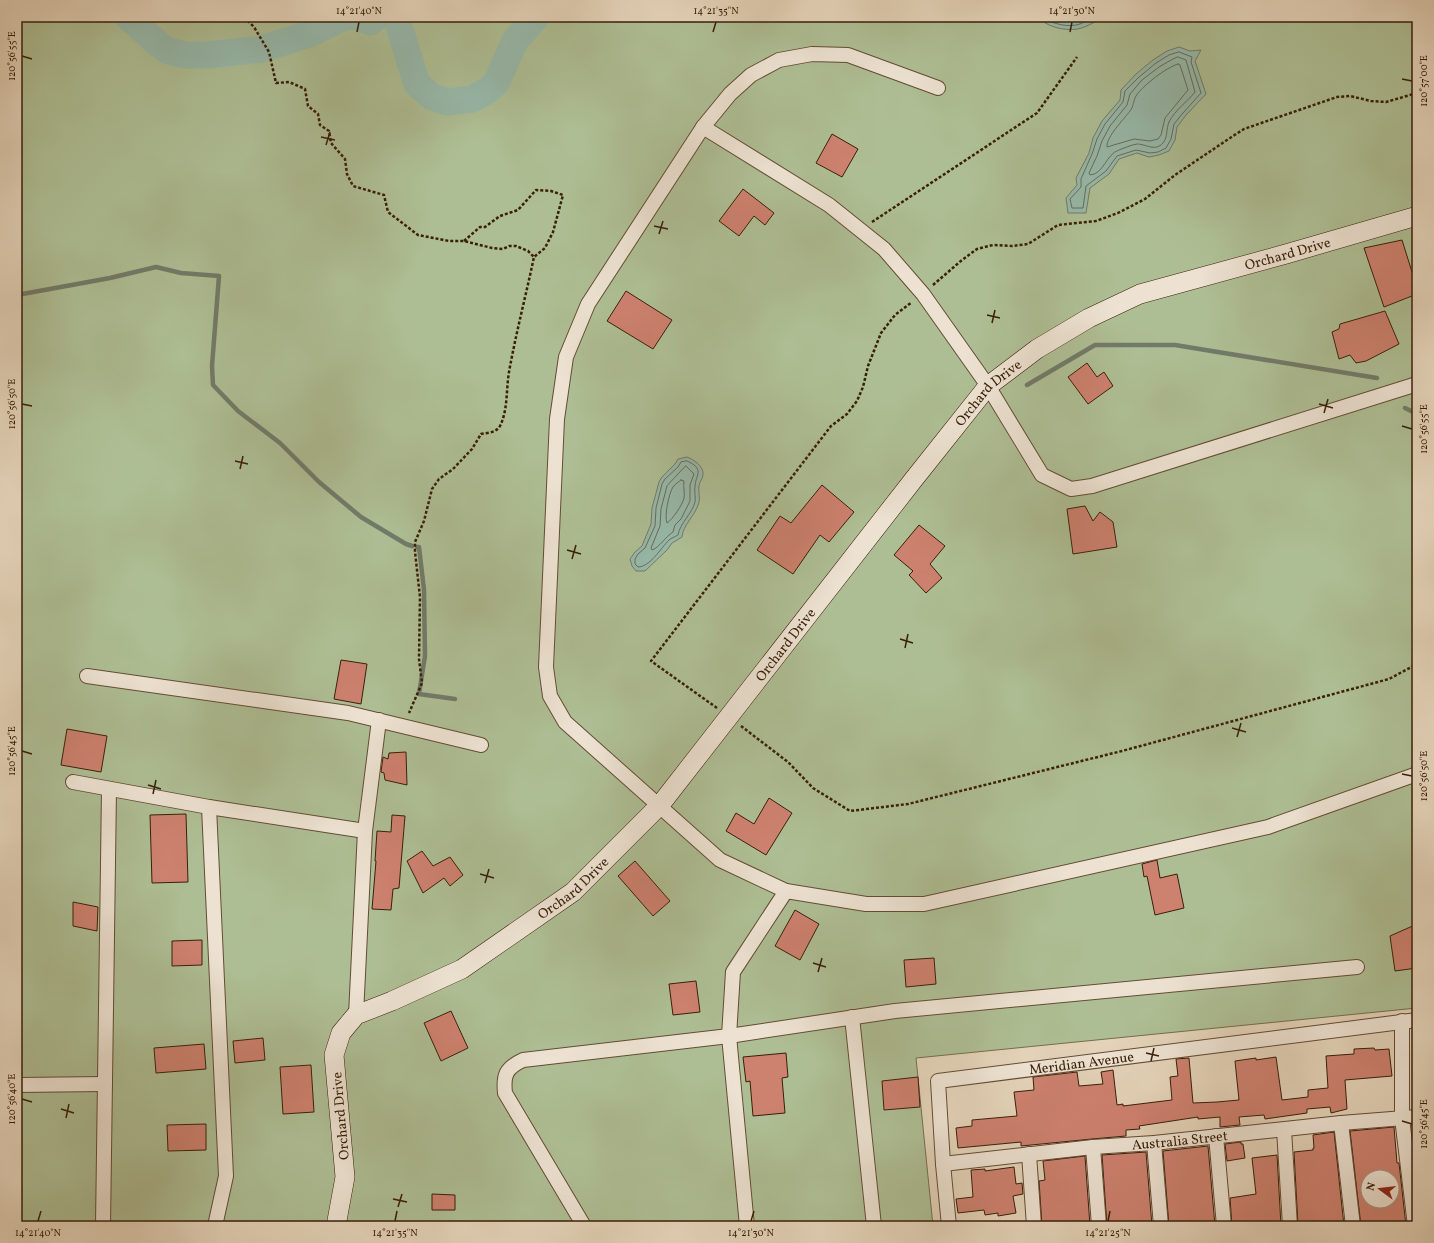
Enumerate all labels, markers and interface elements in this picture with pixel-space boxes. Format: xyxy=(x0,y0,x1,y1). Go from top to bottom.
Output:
text: 14°21'40"N xyxy=(336,4,383,18)
text: 14°21'35"N xyxy=(693,4,739,18)
text: 14°21'30"N xyxy=(1049,4,1096,18)
text: 120°56'55"E xyxy=(5,31,19,81)
text: 120°57'00"E xyxy=(1417,55,1431,107)
street label: Orchard Drive xyxy=(1243,233,1333,276)
street label: Orchard Drive xyxy=(951,356,1026,431)
text: 120°56'50"E xyxy=(5,379,19,429)
text: 120°56'55"E xyxy=(1417,404,1431,454)
street label: Orchard Drive xyxy=(752,605,821,686)
text: 120°56'45"E xyxy=(5,726,19,776)
text: 120°56'50"E xyxy=(1417,751,1431,801)
street label: Orchard Drive xyxy=(534,853,614,925)
street label: Meridian Avenue xyxy=(1028,1048,1136,1080)
street label: Orchard Drive xyxy=(328,1071,355,1161)
text: 120°56'40"E xyxy=(5,1074,19,1124)
text: 120°56'45"E xyxy=(1417,1099,1431,1149)
street label: Australia Street xyxy=(1131,1127,1229,1155)
north arrow xyxy=(1360,1169,1400,1209)
text: N xyxy=(1364,1181,1380,1193)
text: 14°21'40"N xyxy=(15,1226,62,1240)
text: 14°21'35"N xyxy=(372,1226,418,1240)
text: 14°21'30"N xyxy=(728,1226,775,1240)
text: 14°21'25"N xyxy=(1085,1226,1131,1240)

